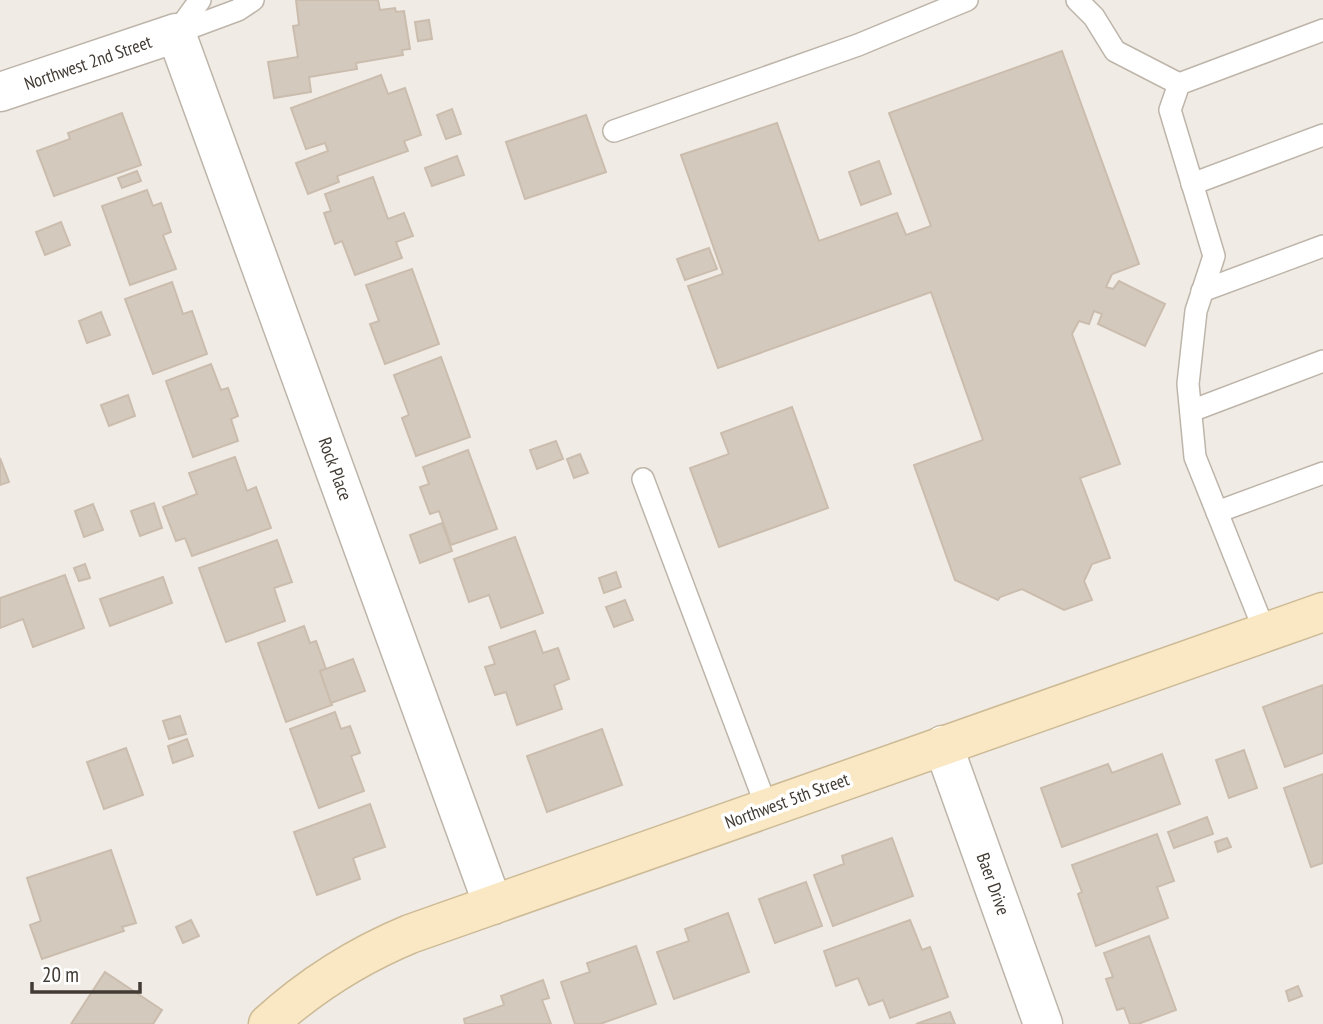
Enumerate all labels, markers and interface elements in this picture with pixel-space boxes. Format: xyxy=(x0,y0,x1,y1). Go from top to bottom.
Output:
street label: Northwest 2nd Street xyxy=(21,30,155,95)
street label: Rock Place xyxy=(313,434,357,504)
street label: Northwest 5th Street xyxy=(722,767,852,834)
street label: Baer Drive xyxy=(972,850,1015,918)
scale bar xyxy=(32,950,140,994)
text: 20 m xyxy=(42,961,79,988)

